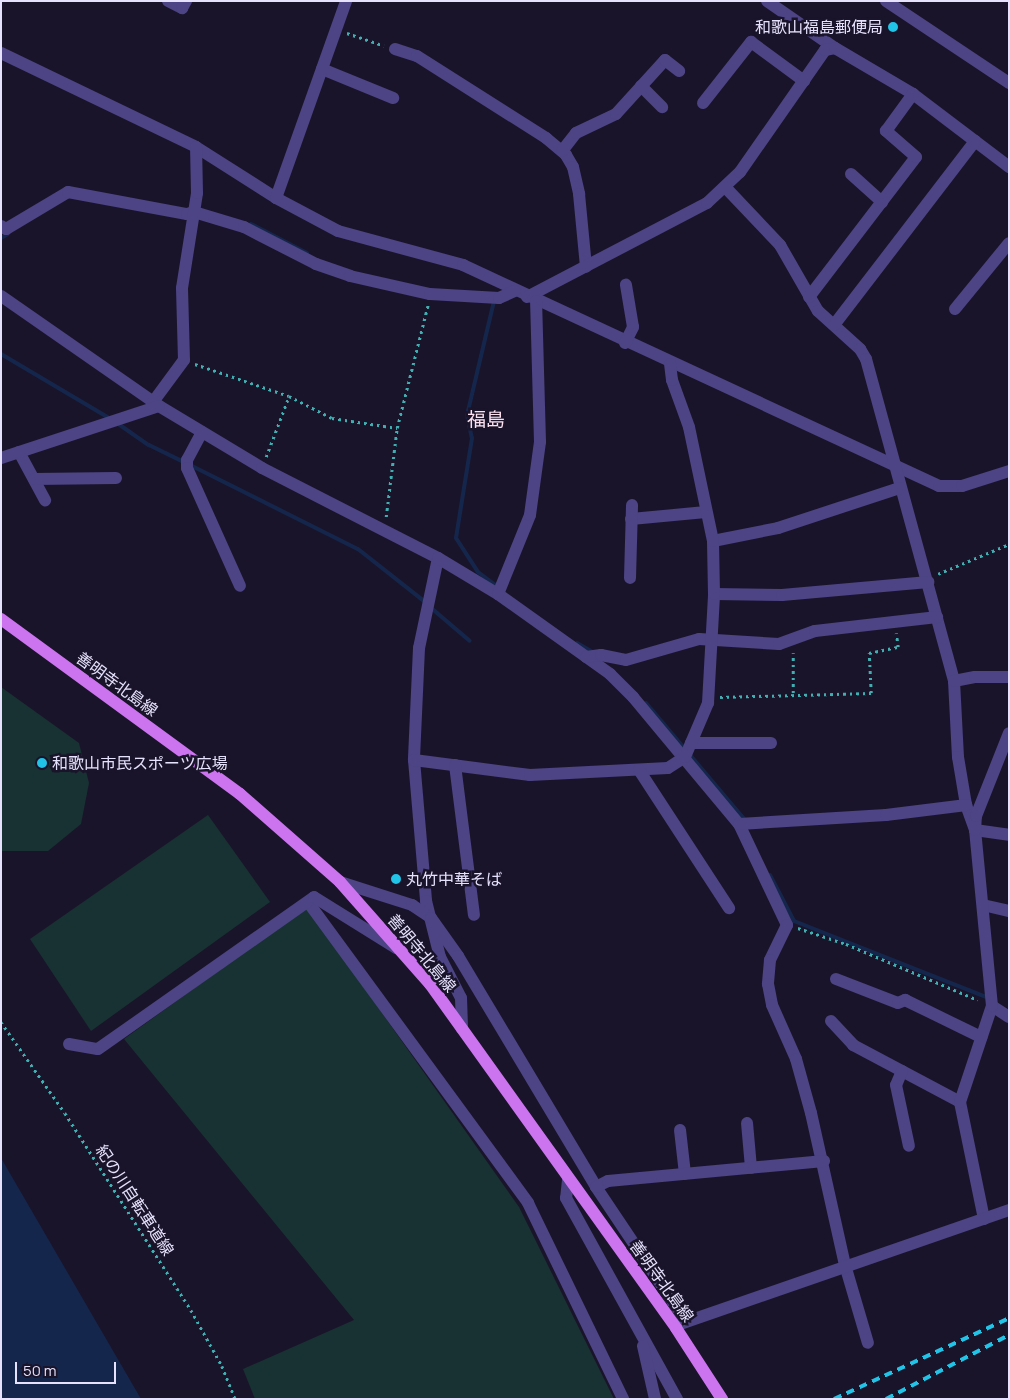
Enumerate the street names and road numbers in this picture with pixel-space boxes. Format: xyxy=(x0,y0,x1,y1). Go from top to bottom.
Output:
street label: 善明寺北島線 xyxy=(73,648,161,720)
street label: 善明寺北島線 xyxy=(384,910,460,996)
street label: 紀の川自転車道線 xyxy=(92,1141,178,1259)
street label: 善明寺北島線 xyxy=(626,1237,698,1325)

